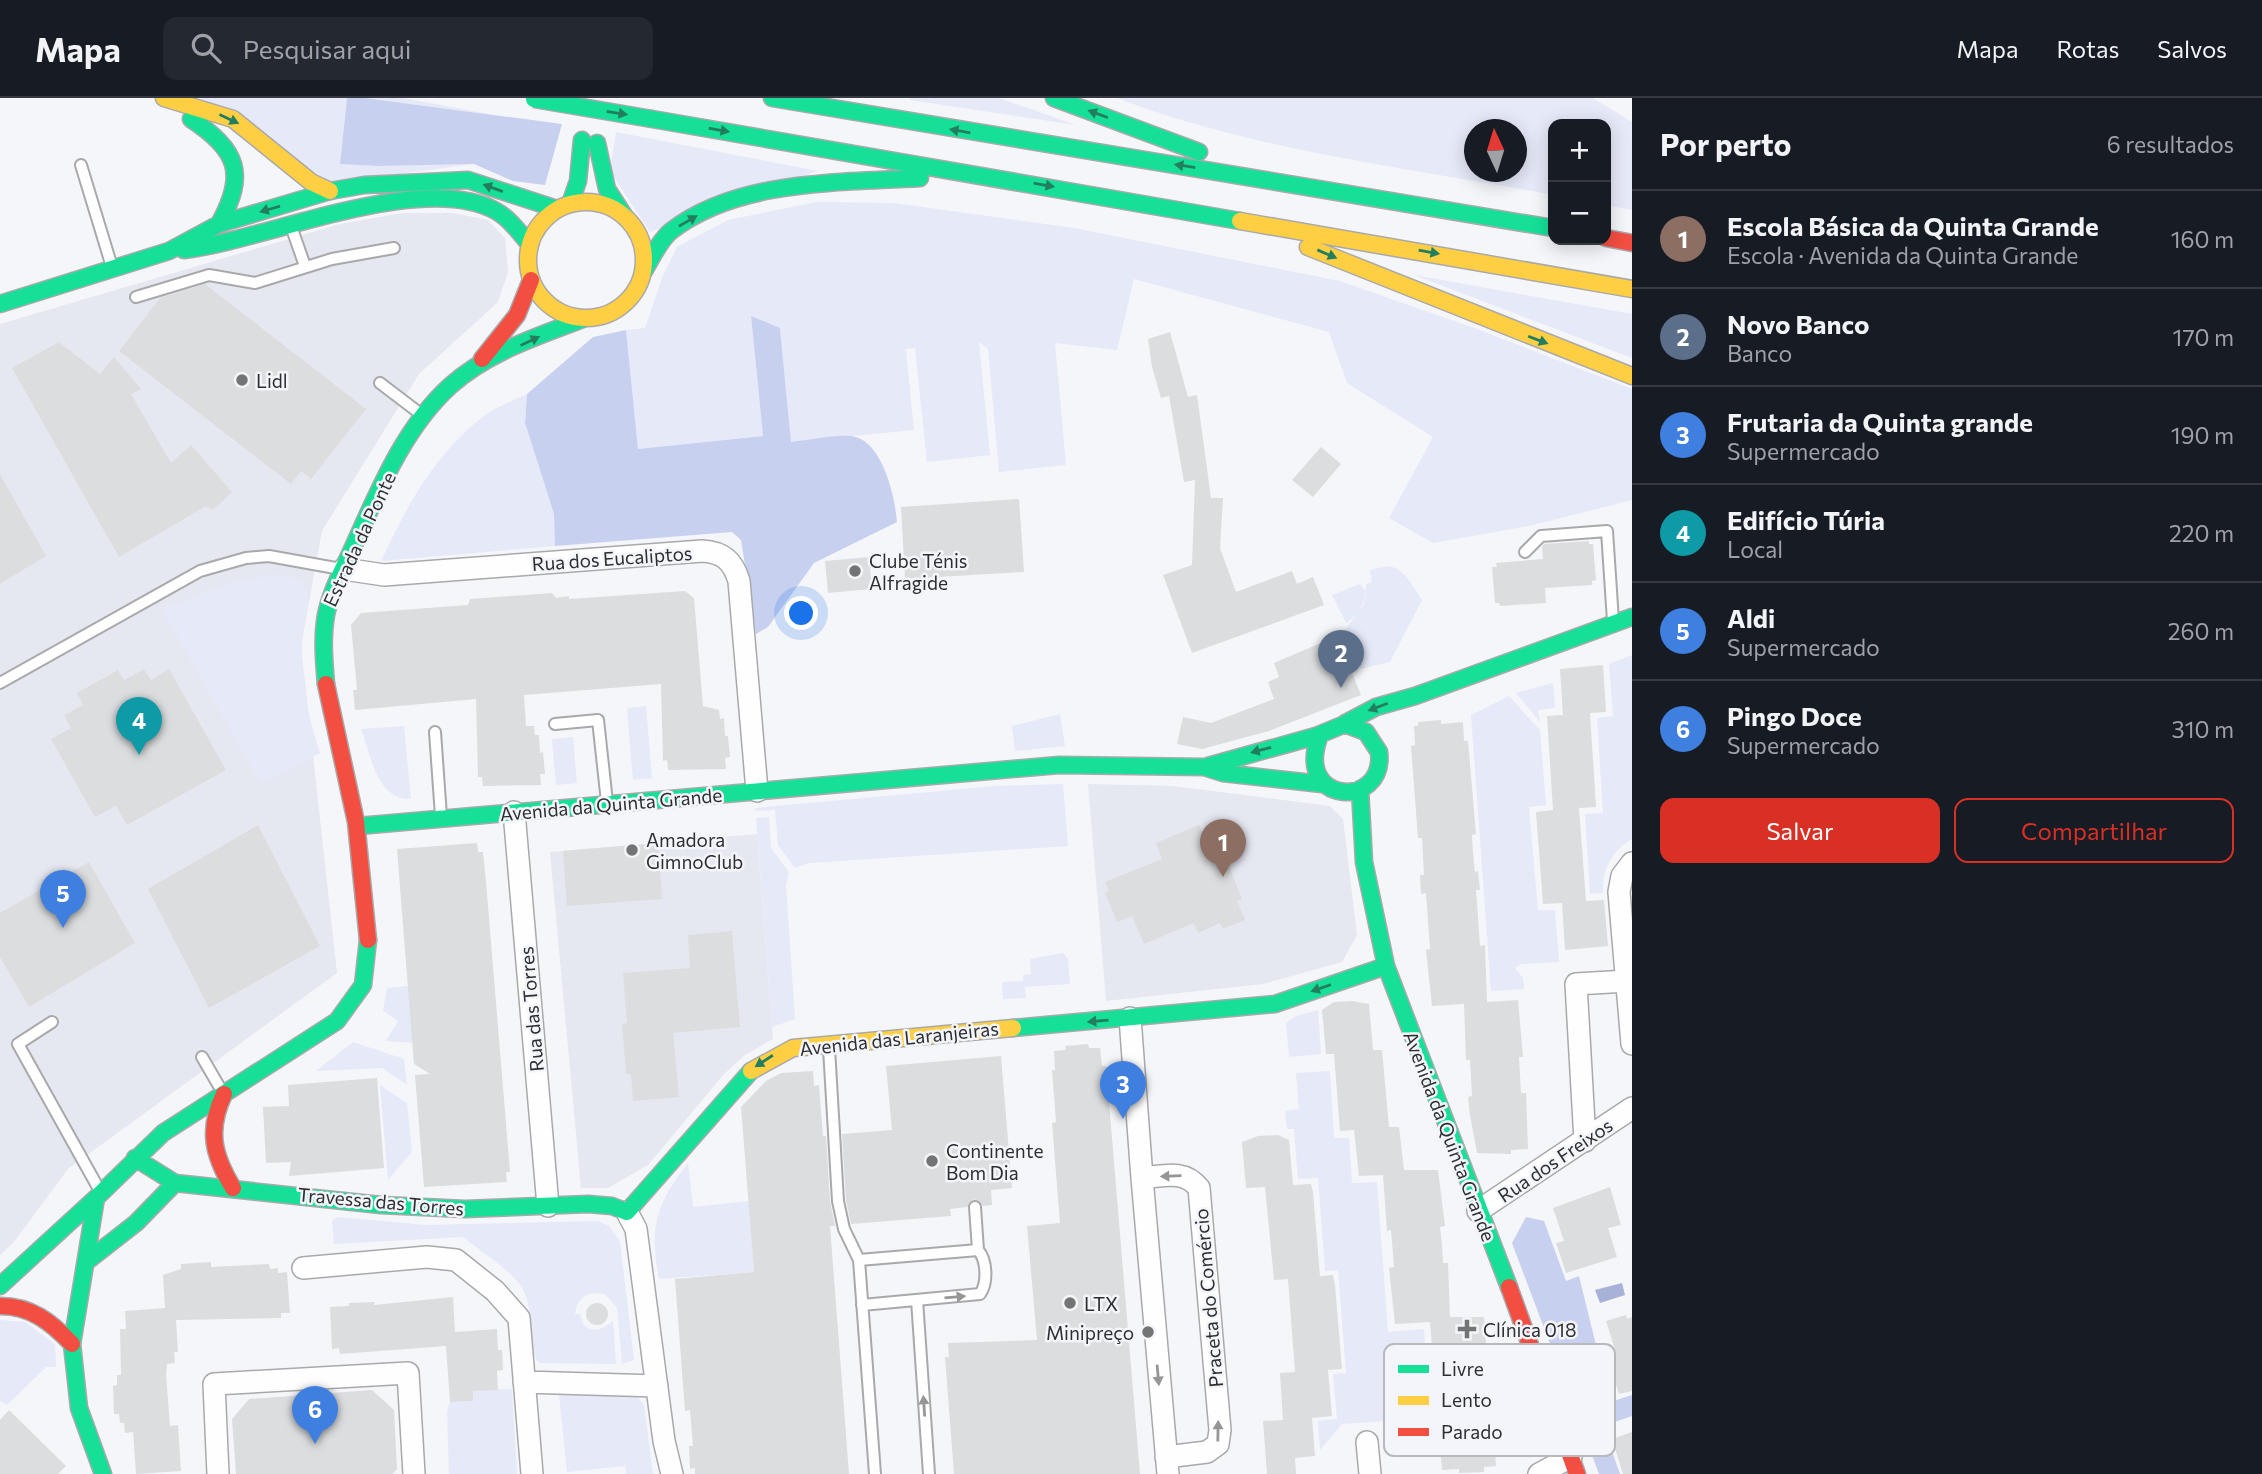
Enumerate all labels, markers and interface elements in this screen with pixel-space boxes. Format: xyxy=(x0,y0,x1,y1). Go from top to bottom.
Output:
search box xyxy=(163,17,653,80)
text: Mapa xyxy=(35,28,121,69)
icon: search xyxy=(187,29,225,67)
text: Pesquisar aqui xyxy=(243,33,411,64)
text: Mapa xyxy=(1957,34,2019,63)
text: Rotas xyxy=(2057,34,2119,63)
text: Salvos xyxy=(2157,34,2227,63)
one-way arrow xyxy=(606,108,628,119)
one-way arrow xyxy=(1088,108,1109,119)
one-way arrow xyxy=(219,113,239,125)
north arrow xyxy=(1464,119,1527,182)
map controls xyxy=(1548,119,1611,245)
button: + xyxy=(1548,119,1611,182)
one-way arrow xyxy=(708,125,730,136)
text: Por perto xyxy=(1660,125,1792,162)
one-way arrow xyxy=(949,126,971,137)
text: 6 resultados xyxy=(2107,130,2234,158)
one-way arrow xyxy=(1174,160,1196,171)
one-way arrow xyxy=(1033,180,1055,191)
one-way arrow xyxy=(482,182,503,193)
button: − xyxy=(1548,182,1611,245)
one-way arrow xyxy=(259,204,280,214)
text: Escola Básica da Quinta Grande xyxy=(1727,210,2099,241)
one-way arrow xyxy=(679,215,698,227)
text: 1 xyxy=(1678,225,1688,253)
text: 160 m xyxy=(2171,225,2234,253)
text: Escola · Avenida da Quinta Grande xyxy=(1727,241,2078,269)
one-way arrow xyxy=(1418,247,1440,258)
one-way arrow xyxy=(1317,249,1338,260)
text: Novo Banco xyxy=(1727,308,1870,339)
text: 2 xyxy=(1676,323,1690,351)
text: 170 m xyxy=(2173,323,2234,351)
one-way arrow xyxy=(1528,334,1549,345)
one-way arrow xyxy=(520,335,540,347)
text: Banco xyxy=(1727,339,1792,367)
place label: Lidl xyxy=(256,369,288,392)
marker: Lidl xyxy=(234,372,250,388)
text: Frutaria da Quinta grande xyxy=(1727,406,2033,437)
text: 3 xyxy=(1676,421,1690,449)
text: 190 m xyxy=(2171,421,2234,449)
text: Supermercado xyxy=(1727,437,1880,465)
street label: Estrada da Ponte xyxy=(318,468,400,610)
text: Edifício Túria xyxy=(1727,504,1885,535)
text: 4 xyxy=(1676,519,1690,547)
text: 220 m xyxy=(2169,519,2234,547)
text: Local xyxy=(1727,535,1783,563)
street label: Rua dos Eucaliptos xyxy=(531,541,693,575)
place label: Clube Ténis Alfragide xyxy=(869,549,968,594)
marker: Clube Ténis Alfragide xyxy=(847,563,863,579)
your location xyxy=(784,596,818,630)
text: Aldi xyxy=(1727,602,1775,633)
text: 5 xyxy=(1676,617,1690,645)
text: 260 m xyxy=(2168,617,2234,645)
pin: 2 xyxy=(1318,630,1364,688)
text: Supermercado xyxy=(1727,633,1880,661)
pin: 4 xyxy=(116,697,162,755)
text: Pingo Doce xyxy=(1727,700,1862,731)
one-way arrow xyxy=(1368,702,1389,713)
text: 6 xyxy=(1676,715,1690,743)
text: 310 m xyxy=(2172,715,2234,743)
text: Supermercado xyxy=(1727,731,1880,759)
one-way arrow xyxy=(1251,746,1272,756)
street label: Avenida da Quinta Grande xyxy=(499,783,723,825)
button: Salvar xyxy=(1660,798,1940,863)
button: Compartilhar xyxy=(1954,798,2234,863)
pin: 1 xyxy=(1200,819,1246,877)
place label: Amadora GimnoClub xyxy=(646,828,743,873)
marker: Amadora GimnoClub xyxy=(624,842,640,858)
pin: 5 xyxy=(40,870,86,928)
street label: Rua das Torres xyxy=(514,945,548,1073)
one-way arrow xyxy=(1311,983,1332,994)
street label: Avenida das Laranjeiras xyxy=(798,1016,1000,1060)
one-way arrow xyxy=(1086,1016,1108,1027)
street label: Avenida da Quinta Grande xyxy=(1399,1028,1501,1244)
one-way arrow xyxy=(754,1055,774,1068)
pin: 3 xyxy=(1100,1061,1146,1119)
street label: Rua dos Freixos xyxy=(1493,1113,1617,1207)
place label: Continente Bom Dia xyxy=(946,1139,1043,1184)
marker: Continente Bom Dia xyxy=(924,1153,940,1169)
one-way arrow xyxy=(1160,1170,1182,1181)
street label: Travessa das Torres xyxy=(297,1182,465,1220)
street label: Praceta do Comércio xyxy=(1189,1207,1227,1389)
one-way arrow xyxy=(944,1291,966,1302)
place label: LTX xyxy=(1084,1292,1118,1315)
marker: LTX xyxy=(1062,1295,1078,1311)
place label: Clínica 018 xyxy=(1483,1318,1577,1341)
marker: Clínica 018 xyxy=(1457,1319,1477,1339)
place label: Minipreço xyxy=(1046,1321,1134,1344)
marker: Minipreço xyxy=(1140,1324,1156,1340)
legend xyxy=(1384,1344,1615,1456)
text: Livre xyxy=(1441,1357,1484,1380)
one-way arrow xyxy=(1153,1364,1164,1386)
pin: 6 xyxy=(292,1386,338,1444)
text: Lento xyxy=(1441,1388,1492,1411)
one-way arrow xyxy=(918,1395,929,1417)
one-way arrow xyxy=(1213,1420,1224,1442)
text: Parado xyxy=(1441,1420,1503,1443)

